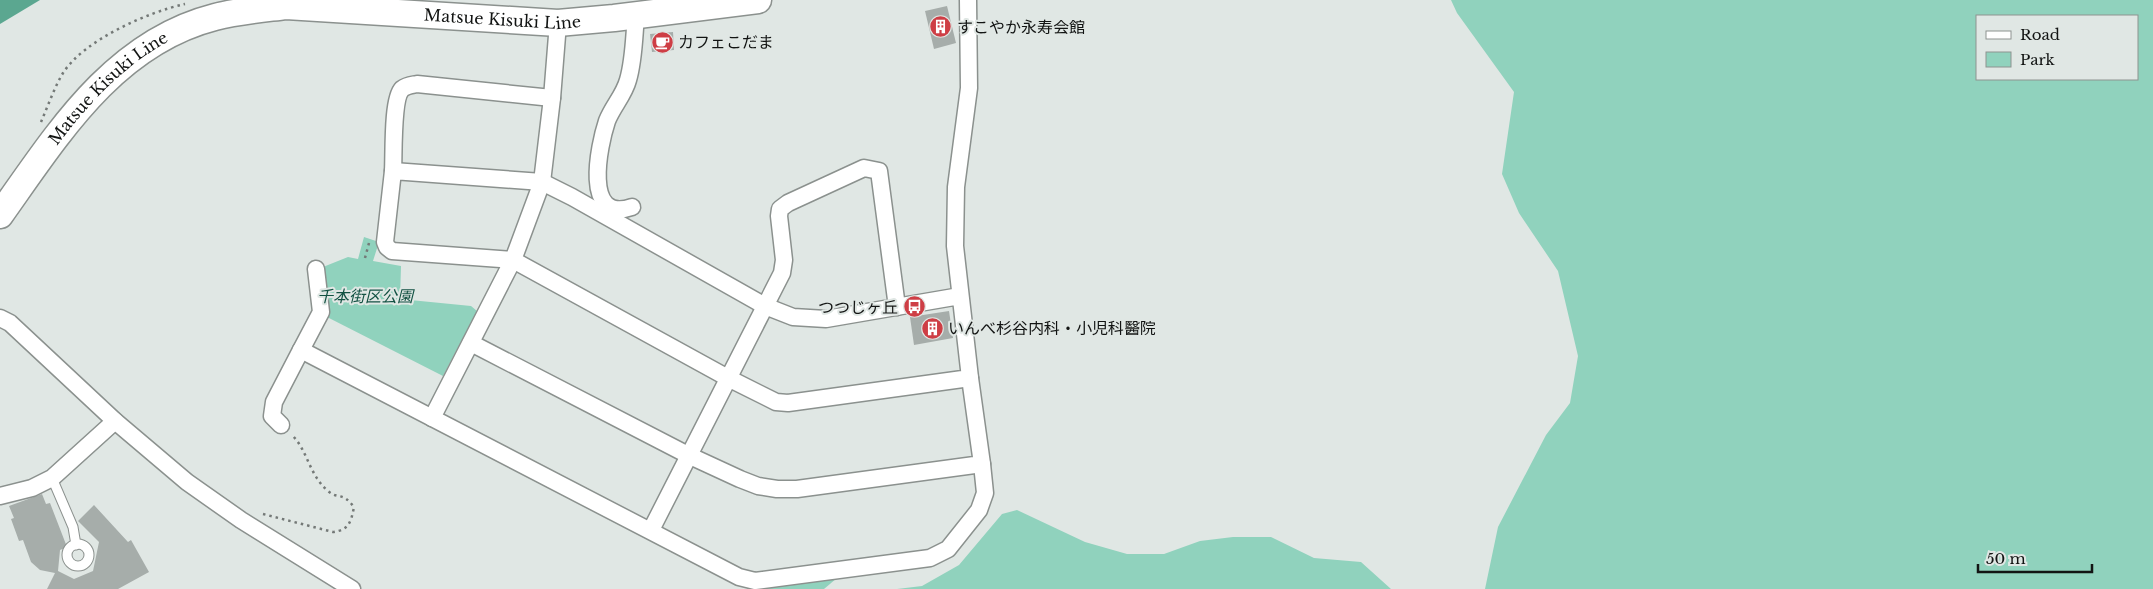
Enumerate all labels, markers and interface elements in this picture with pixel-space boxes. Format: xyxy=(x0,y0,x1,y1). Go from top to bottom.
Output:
street label: Matsue Kisuki Line xyxy=(423,5,582,33)
building icon: すこやか永寿会館 xyxy=(929,15,953,39)
legend xyxy=(1976,15,2138,80)
place label: すこやか永寿会館 xyxy=(957,17,1085,37)
text: Road xyxy=(2020,25,2060,44)
street label: Matsue Kisuki Line xyxy=(44,27,171,148)
cafe icon: カフェこだま xyxy=(650,30,674,54)
place label: カフェこだま xyxy=(678,32,774,52)
text: Park xyxy=(2020,50,2056,69)
park label: 千本街区公園 xyxy=(317,286,415,306)
bus stop icon: つつじヶ丘 xyxy=(902,295,926,319)
place label: つつじヶ丘 xyxy=(818,297,898,317)
building icon: いんべ杉谷内科・小児科醫院 xyxy=(920,316,944,340)
place label: いんべ杉谷内科・小児科醫院 xyxy=(948,318,1156,338)
scale bar xyxy=(1978,542,2092,574)
text: 50 m xyxy=(1986,549,2026,568)

